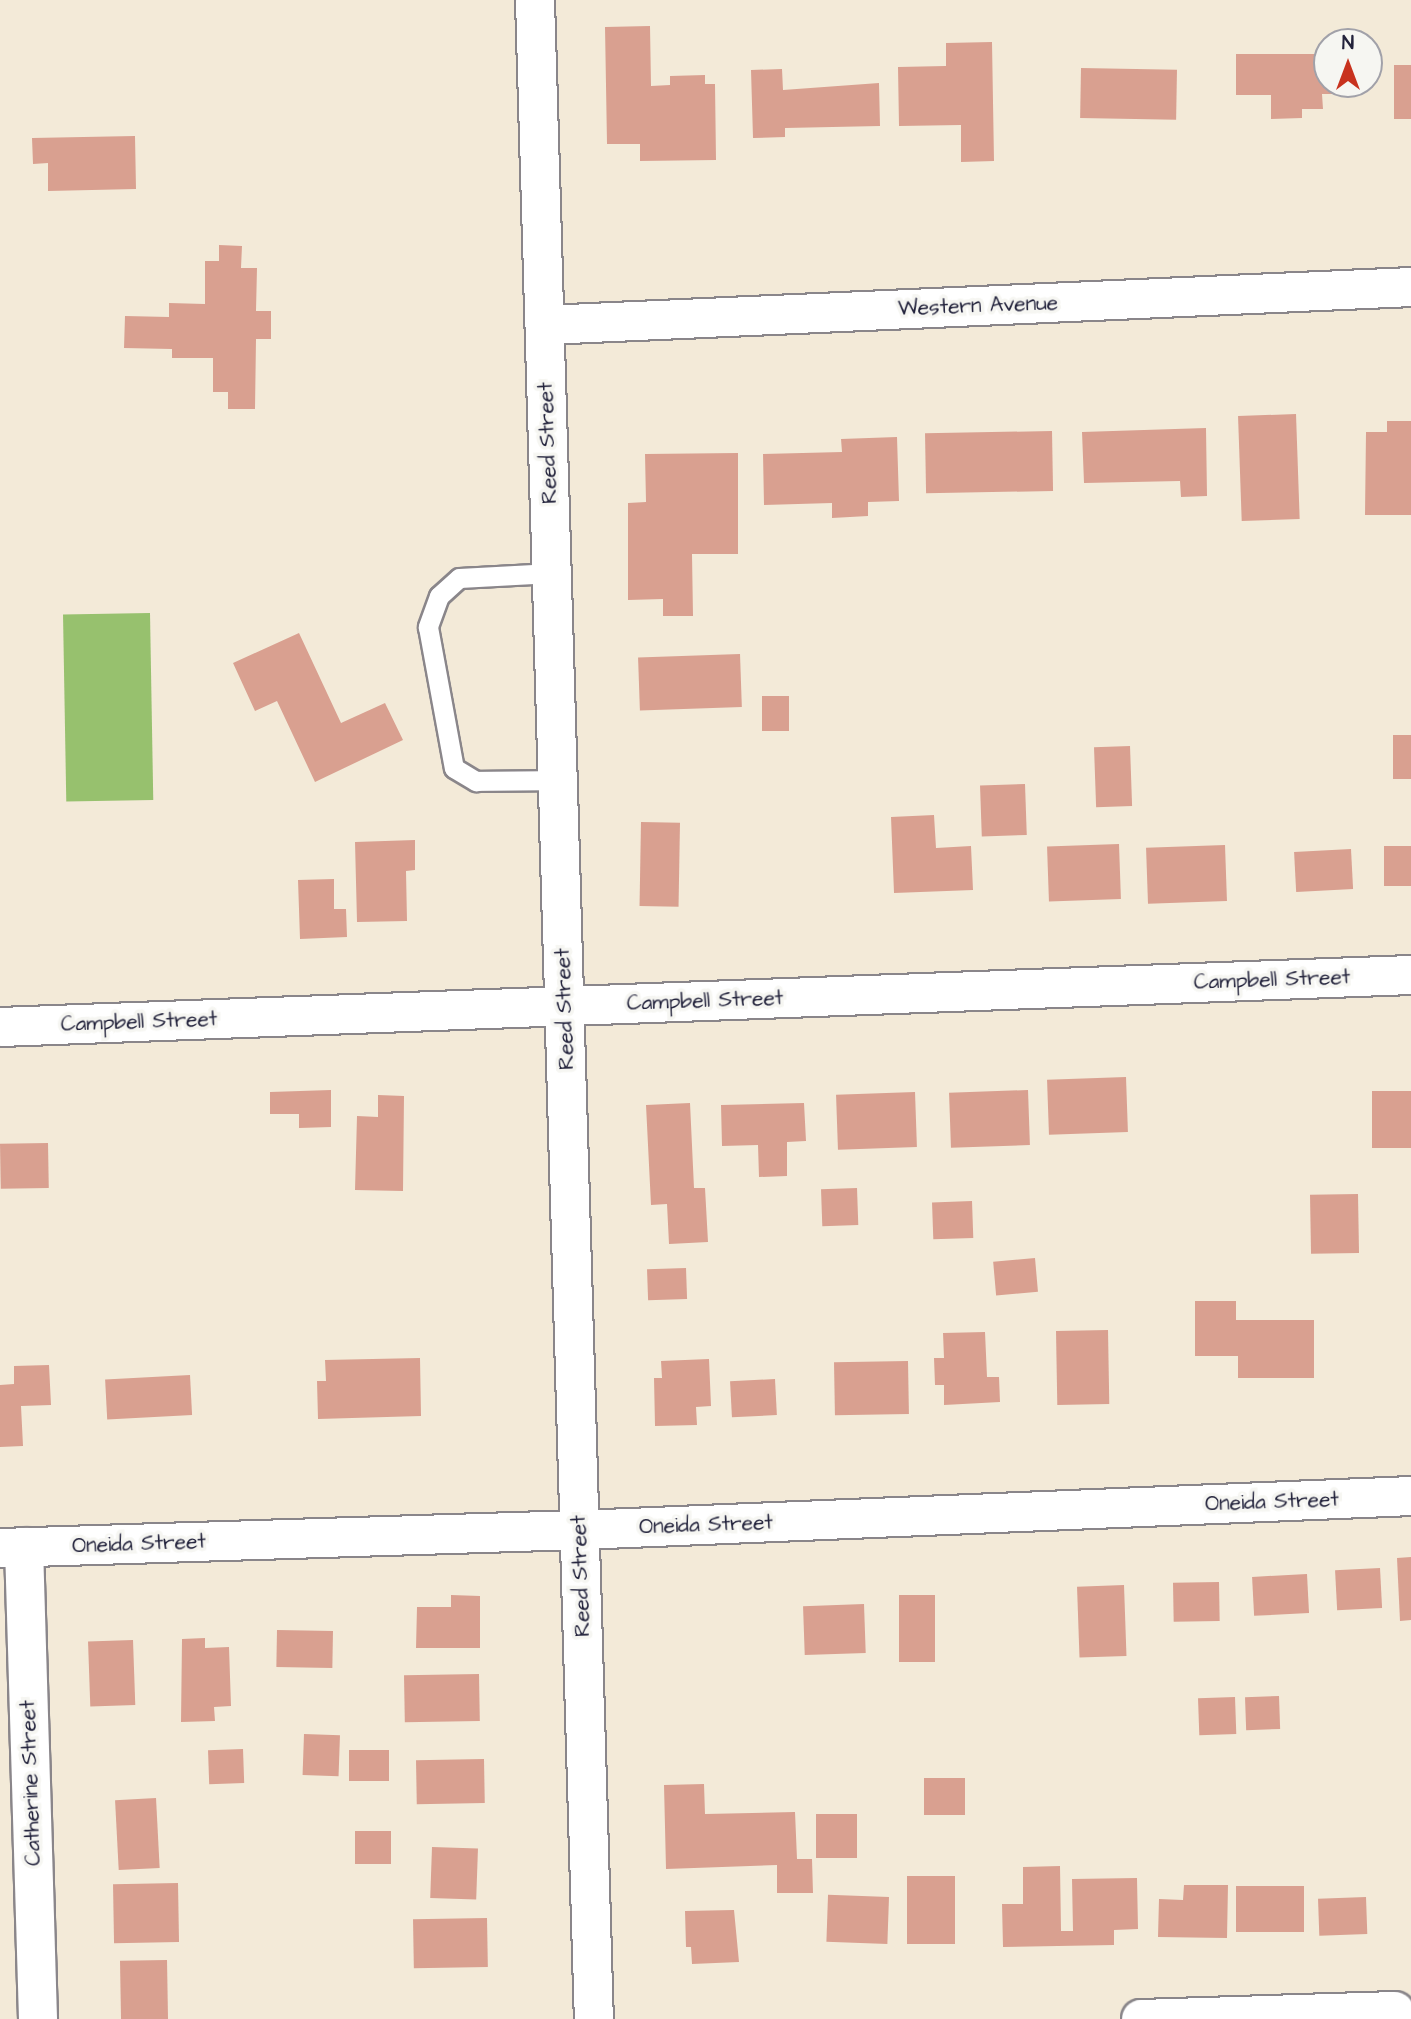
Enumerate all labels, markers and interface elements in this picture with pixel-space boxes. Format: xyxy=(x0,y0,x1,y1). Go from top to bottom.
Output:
north arrow xyxy=(1313,28,1383,98)
text: N xyxy=(1342,30,1354,57)
street label: Western Avenue xyxy=(897,291,1059,321)
street label: Reed Street xyxy=(533,382,563,504)
street label: Reed Street xyxy=(550,948,580,1070)
street label: Campbell Street xyxy=(1193,965,1351,995)
street label: Campbell Street xyxy=(626,986,784,1016)
street label: Campbell Street xyxy=(60,1007,218,1037)
street label: Oneida Street xyxy=(1205,1487,1339,1517)
street label: Oneida Street xyxy=(639,1510,773,1540)
street label: Reed Street xyxy=(566,1515,596,1637)
street label: Oneida Street xyxy=(72,1529,206,1559)
street label: Catherine Street xyxy=(16,1700,46,1866)

